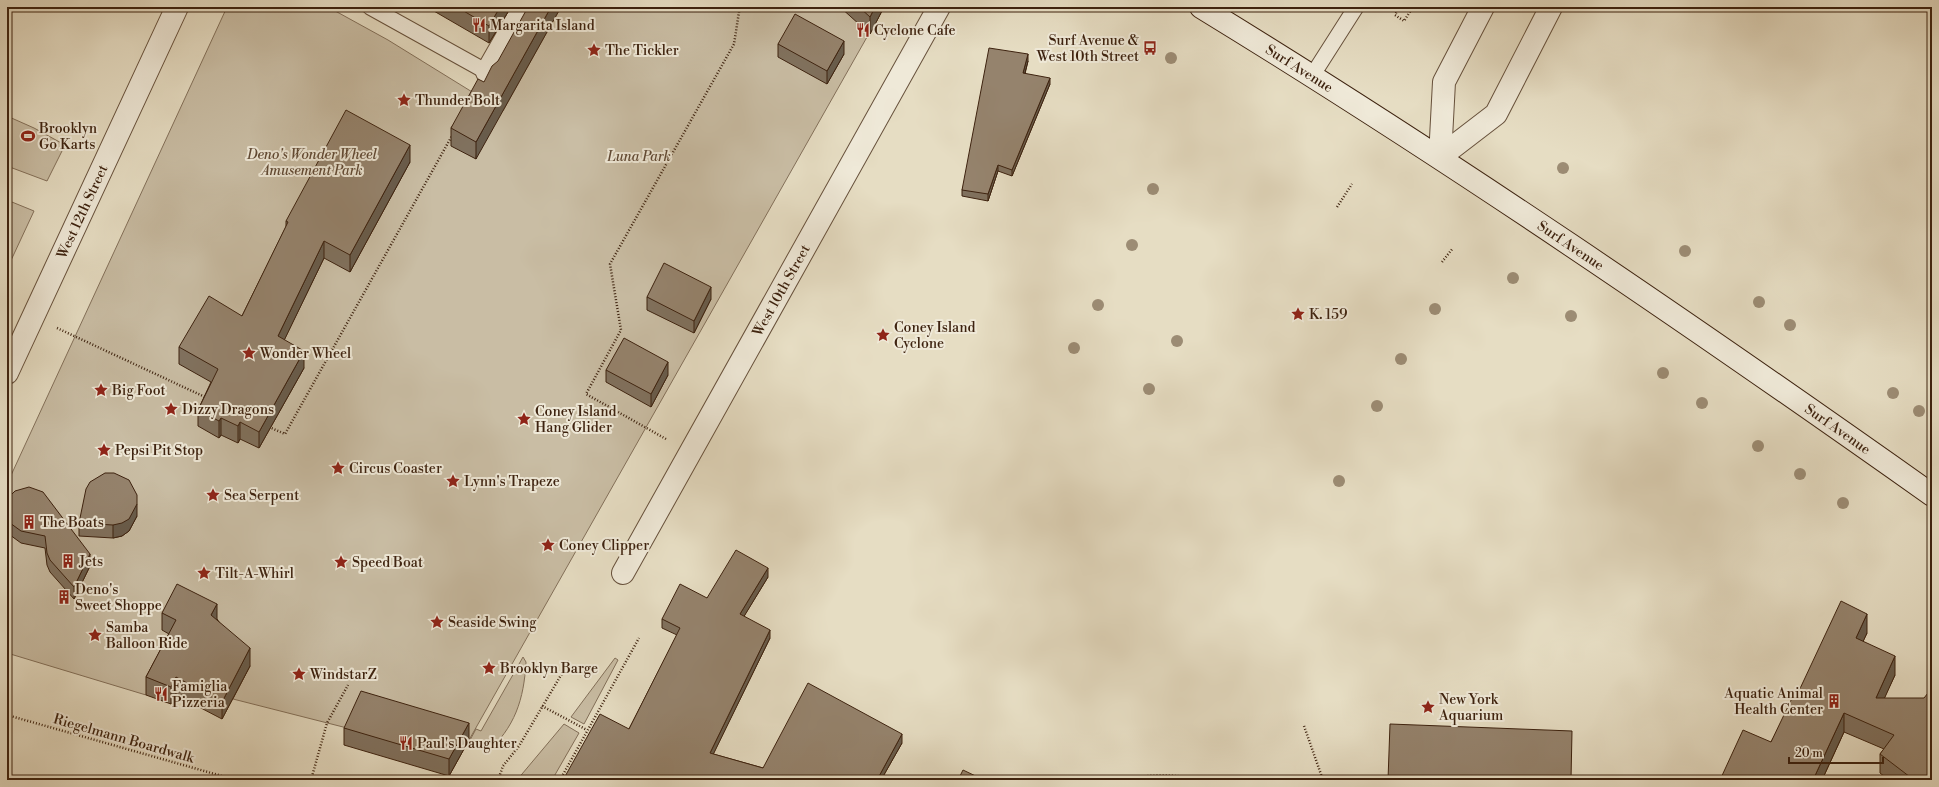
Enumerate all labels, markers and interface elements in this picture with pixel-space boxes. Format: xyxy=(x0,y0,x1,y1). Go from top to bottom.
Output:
restaurant icon: Margarita Island xyxy=(471,17,487,33)
place label: Margarita Island xyxy=(490,17,595,35)
restaurant icon: Cyclone Cafe xyxy=(855,22,871,38)
place label: Cyclone Cafe xyxy=(874,22,956,40)
place label: Surf Avenue & West 10th Street xyxy=(1036,32,1140,66)
bus stop icon: Surf Avenue & West 10th Street xyxy=(1142,40,1158,56)
street label: Surf Avenue xyxy=(1262,41,1336,97)
place icon: The Tickler xyxy=(586,42,602,58)
place label: The Tickler xyxy=(605,42,679,60)
place icon: Thunder Bolt xyxy=(396,92,412,108)
place label: Thunder Bolt xyxy=(415,92,500,110)
place label: Brooklyn Go Karts xyxy=(38,120,98,154)
sports icon: Brooklyn Go Karts xyxy=(20,128,36,144)
park label: Deno's Wonder Wheel Amusement Park xyxy=(246,146,378,180)
park label: Luna Park xyxy=(606,148,671,166)
street label: West 12th Street xyxy=(53,162,113,263)
street label: Surf Avenue xyxy=(1534,217,1607,275)
street label: West 10th Street xyxy=(749,241,815,341)
place icon: K. 159 xyxy=(1290,306,1306,322)
place label: K. 159 xyxy=(1309,306,1348,324)
place label: Coney Island Cyclone xyxy=(894,319,976,353)
place icon: Coney Island Cyclone xyxy=(875,327,891,343)
place icon: Wonder Wheel xyxy=(241,345,257,361)
place label: Wonder Wheel xyxy=(259,345,351,363)
place icon: Big Foot xyxy=(93,382,109,398)
place label: Big Foot xyxy=(111,382,165,400)
street label: Surf Avenue xyxy=(1801,400,1874,459)
place icon: Dizzy Dragons xyxy=(163,401,179,417)
place label: Dizzy Dragons xyxy=(182,401,274,419)
place label: Coney Island Hang Glider xyxy=(535,403,617,437)
place icon: Coney Island Hang Glider xyxy=(516,411,532,427)
place icon: Pepsi Pit Stop xyxy=(96,442,112,458)
place label: Pepsi Pit Stop xyxy=(115,442,203,460)
place icon: Circus Coaster xyxy=(330,460,346,476)
place label: Circus Coaster xyxy=(349,460,442,478)
place icon: Lynn's Trapeze xyxy=(445,473,461,489)
place label: Lynn's Trapeze xyxy=(464,473,560,491)
place icon: Sea Serpent xyxy=(205,487,221,503)
place label: Sea Serpent xyxy=(224,487,299,505)
building icon: The Boats xyxy=(21,514,37,530)
place label: The Boats xyxy=(40,514,104,532)
place icon: Coney Clipper xyxy=(540,537,556,553)
place label: Coney Clipper xyxy=(559,537,649,555)
building icon: Jets xyxy=(60,553,76,569)
place label: Jets xyxy=(78,553,103,571)
place icon: Speed Boat xyxy=(333,554,349,570)
place label: Speed Boat xyxy=(352,554,423,572)
place icon: Tilt-A-Whirl xyxy=(196,565,212,581)
place label: Tilt-A-Whirl xyxy=(215,565,294,583)
place label: Deno's Sweet Shoppe xyxy=(75,581,162,615)
building icon: Deno's Sweet Shoppe xyxy=(56,589,72,605)
place icon: Seaside Swing xyxy=(429,614,445,630)
place label: Seaside Swing xyxy=(448,614,537,632)
place label: Samba Balloon Ride xyxy=(105,619,188,653)
place icon: Samba Balloon Ride xyxy=(87,627,103,643)
place icon: Brooklyn Barge xyxy=(481,660,497,676)
place label: Brooklyn Barge xyxy=(499,660,598,678)
place icon: WindstarZ xyxy=(291,666,307,682)
place label: WindstarZ xyxy=(309,666,377,684)
place label: Famiglia Pizzeria xyxy=(172,678,228,712)
place label: Aquatic Animal Health Center xyxy=(1723,685,1823,719)
restaurant icon: Famiglia Pizzeria xyxy=(153,686,169,702)
place label: New York Aquarium xyxy=(1438,691,1503,725)
building icon: Aquatic Animal Health Center xyxy=(1826,693,1842,709)
place icon: New York Aquarium xyxy=(1420,699,1436,715)
street label: Riegelmann Boardwalk xyxy=(51,710,197,768)
restaurant icon: Paul's Daughter xyxy=(398,735,414,751)
place label: Paul's Daughter xyxy=(417,735,517,753)
scale bar xyxy=(1789,739,1883,765)
text: 20 m xyxy=(1795,746,1823,761)

